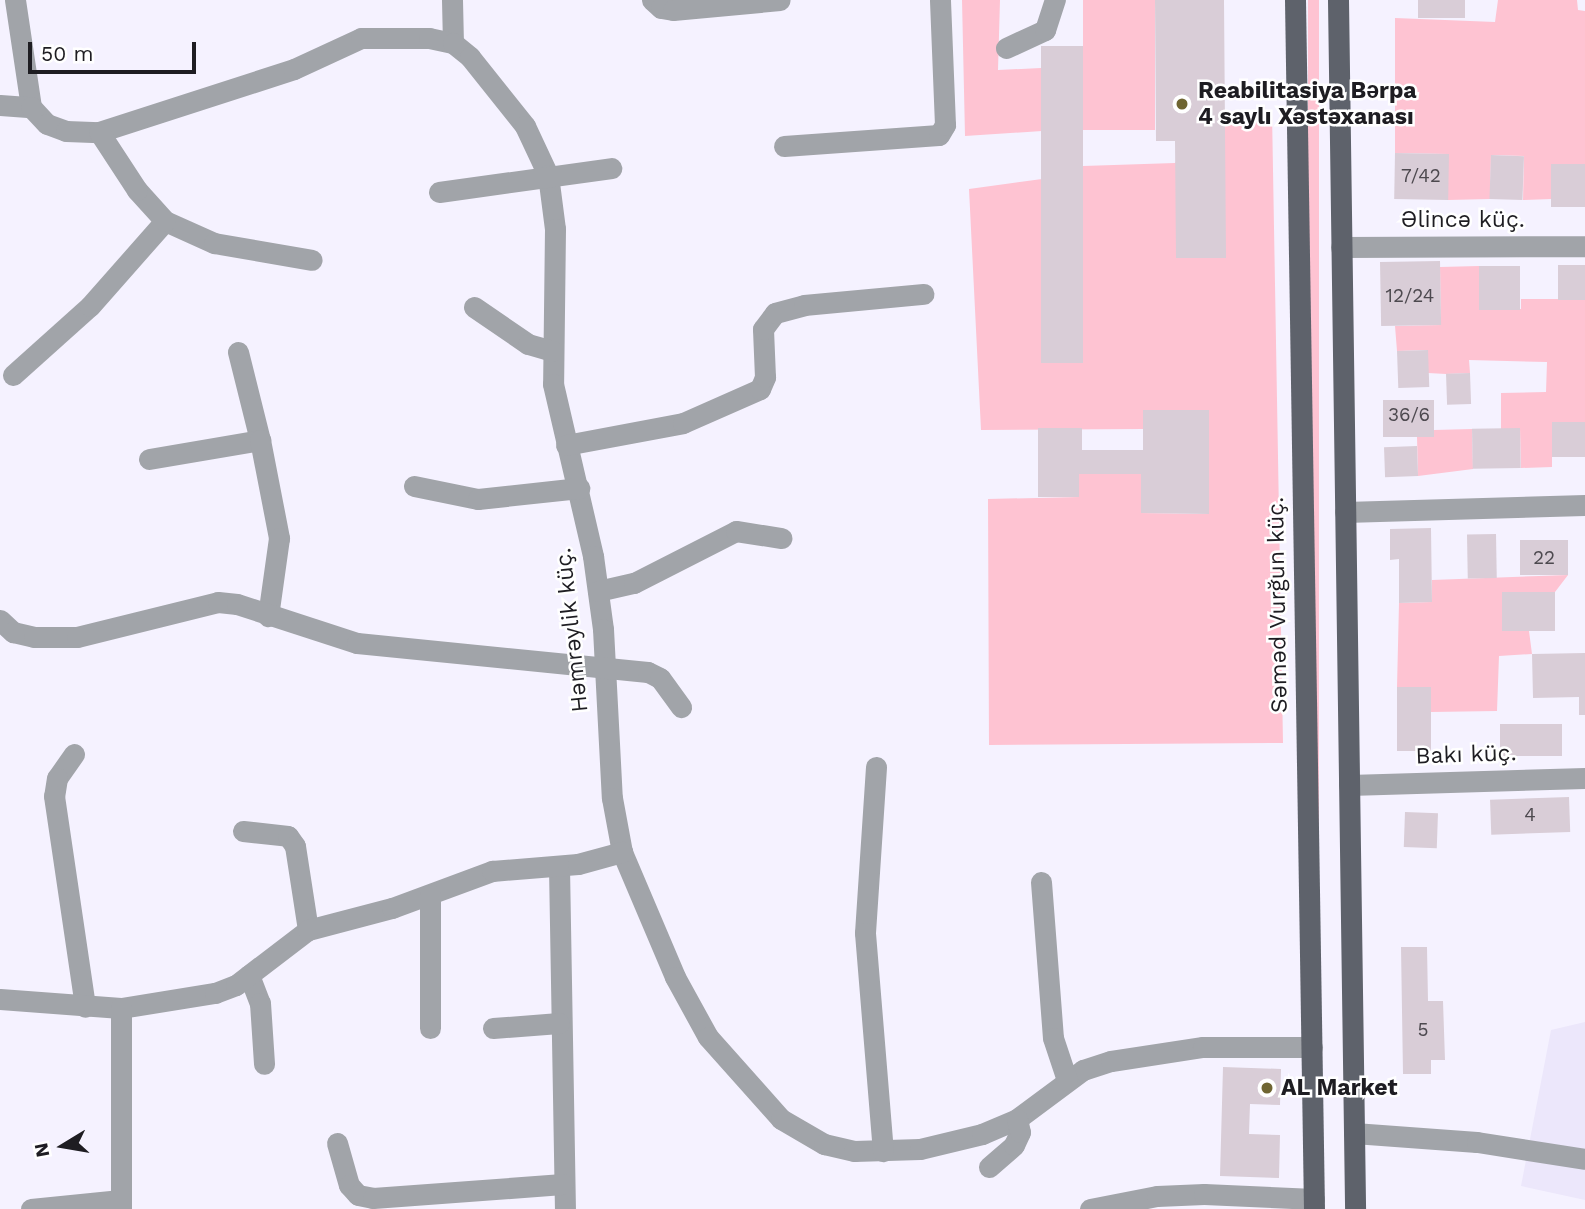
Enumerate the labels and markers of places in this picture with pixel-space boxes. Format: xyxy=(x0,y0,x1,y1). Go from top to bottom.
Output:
place label: Reabilitasiya Bәrpa 4 saylı Xəstəxanası xyxy=(1198,77,1417,131)
marker: Reabilitasiya Bәrpa 4 saylı Xəstəxanası xyxy=(1172,94,1192,114)
place label: AL Market xyxy=(1281,1074,1398,1102)
marker: AL Market xyxy=(1259,1080,1275,1096)

